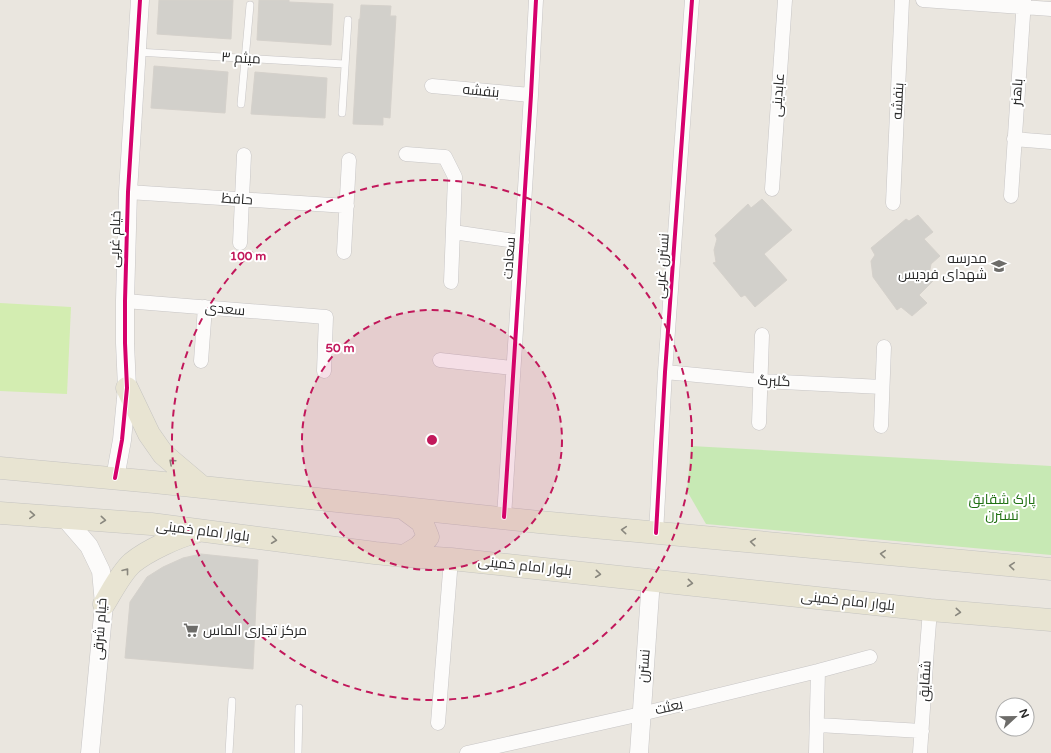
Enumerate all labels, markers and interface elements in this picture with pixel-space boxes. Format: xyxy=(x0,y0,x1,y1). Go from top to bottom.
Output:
street label: میثم ۳ xyxy=(221,48,261,69)
street label: عابدینی xyxy=(768,73,788,117)
street label: باهنر xyxy=(1007,78,1026,107)
street label: بنفشه xyxy=(462,81,500,101)
street label: بنفشه xyxy=(889,82,907,120)
street label: حافظ xyxy=(221,189,253,209)
street label: خیام غربی xyxy=(106,210,125,268)
street label: نسترن غربی xyxy=(651,233,673,299)
street label: سعادت xyxy=(499,236,519,280)
text: 100 m xyxy=(230,249,266,263)
place label: مدرسه شهدای فردیس xyxy=(898,250,987,283)
school or university icon: مدرسه شهدای فردیس xyxy=(990,257,1008,275)
street label: سعدی xyxy=(204,299,246,319)
text: 50 m xyxy=(325,341,355,355)
street label: گلبرگ xyxy=(757,372,791,390)
centre of rings xyxy=(425,433,439,447)
one-way arrow xyxy=(169,460,177,467)
park label: پارک شقایق نسترن xyxy=(968,491,1036,524)
one-way arrow xyxy=(29,510,35,519)
one-way arrow xyxy=(100,516,106,525)
street label: بلوار امام خمینی xyxy=(155,517,251,546)
one-way arrow xyxy=(621,526,627,535)
one-way arrow xyxy=(271,535,277,544)
one-way arrow xyxy=(750,538,756,547)
one-way arrow xyxy=(880,549,886,558)
street label: بلوار امام خمینی xyxy=(477,553,573,580)
one-way arrow xyxy=(1009,561,1015,570)
one-way arrow xyxy=(121,569,128,576)
one-way arrow xyxy=(595,569,601,578)
one-way arrow xyxy=(687,579,693,588)
street label: بلوار امام خمینی xyxy=(800,588,896,615)
street label: خیام شرقی xyxy=(89,597,112,661)
one-way arrow xyxy=(955,608,961,617)
supermarket icon: مرکز تجاری الماس xyxy=(182,621,200,639)
place label: مرکز تجاری الماس xyxy=(203,622,307,639)
street label: نسترن xyxy=(634,649,654,683)
street label: شقایق xyxy=(915,660,935,702)
street label: بعثت xyxy=(653,696,685,718)
north arrow xyxy=(995,697,1035,737)
text: N xyxy=(1016,707,1031,720)

